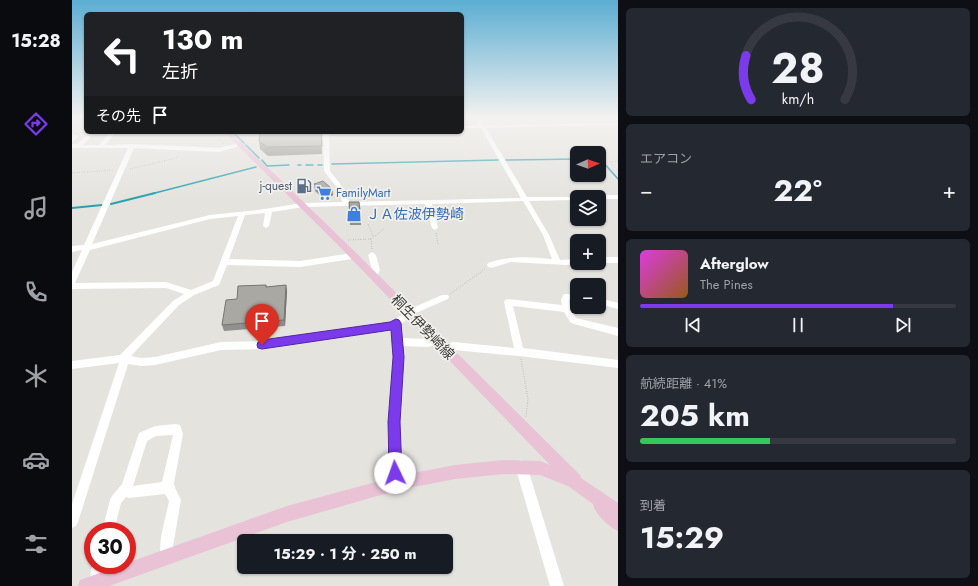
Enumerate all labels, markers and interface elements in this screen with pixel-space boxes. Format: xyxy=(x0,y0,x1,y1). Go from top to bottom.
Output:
text: 130 m xyxy=(162,19,244,60)
text: 15:28 xyxy=(11,28,61,54)
icon: left xyxy=(96,28,148,80)
text: 28 xyxy=(771,38,825,99)
text: 左折 xyxy=(162,59,198,85)
text: km/h xyxy=(782,88,814,108)
icon: arrive xyxy=(149,104,171,126)
text: その先 xyxy=(96,105,141,127)
icon: directions xyxy=(22,110,50,138)
north arrow xyxy=(570,146,606,182)
map controls xyxy=(570,146,606,314)
text: エアコン xyxy=(640,149,692,168)
text: 22° xyxy=(774,169,822,212)
text: − xyxy=(640,174,653,206)
text: + xyxy=(942,174,956,206)
place label: j-quest xyxy=(258,177,292,195)
fuel station icon: j-quest xyxy=(295,177,313,195)
supermarket icon: FamilyMart xyxy=(315,184,333,202)
place label: FamilyMart xyxy=(336,184,391,202)
button: layers xyxy=(570,190,606,226)
icon: music xyxy=(22,194,50,222)
place label: ＪＡ佐波伊勢崎 xyxy=(366,204,464,224)
shop icon: ＪＡ佐波伊勢崎 xyxy=(345,205,363,223)
button: + xyxy=(570,234,606,270)
text: Afterglow xyxy=(700,253,769,275)
text: The Pines xyxy=(700,275,753,294)
icon: phone xyxy=(22,278,50,306)
button: − xyxy=(570,278,606,314)
street label: 桐生伊勢崎線 xyxy=(387,290,459,364)
pin xyxy=(245,304,279,345)
icon: arrive xyxy=(251,310,273,332)
icon: previous xyxy=(682,314,704,336)
icon: pause xyxy=(787,314,809,336)
icon: next xyxy=(892,314,914,336)
icon: climate xyxy=(22,362,50,390)
text: 航続距離 · 41% xyxy=(640,374,727,393)
text: 205 km xyxy=(640,394,750,437)
icon: car xyxy=(22,446,50,474)
position arrow xyxy=(374,452,416,494)
text: 到着 xyxy=(640,496,666,515)
text: 15:29 xyxy=(640,516,724,559)
speed limit sign: 30 xyxy=(84,522,136,574)
icon: filters xyxy=(22,530,50,558)
text: 15:29 · 1 分 · 250 m xyxy=(273,543,417,565)

